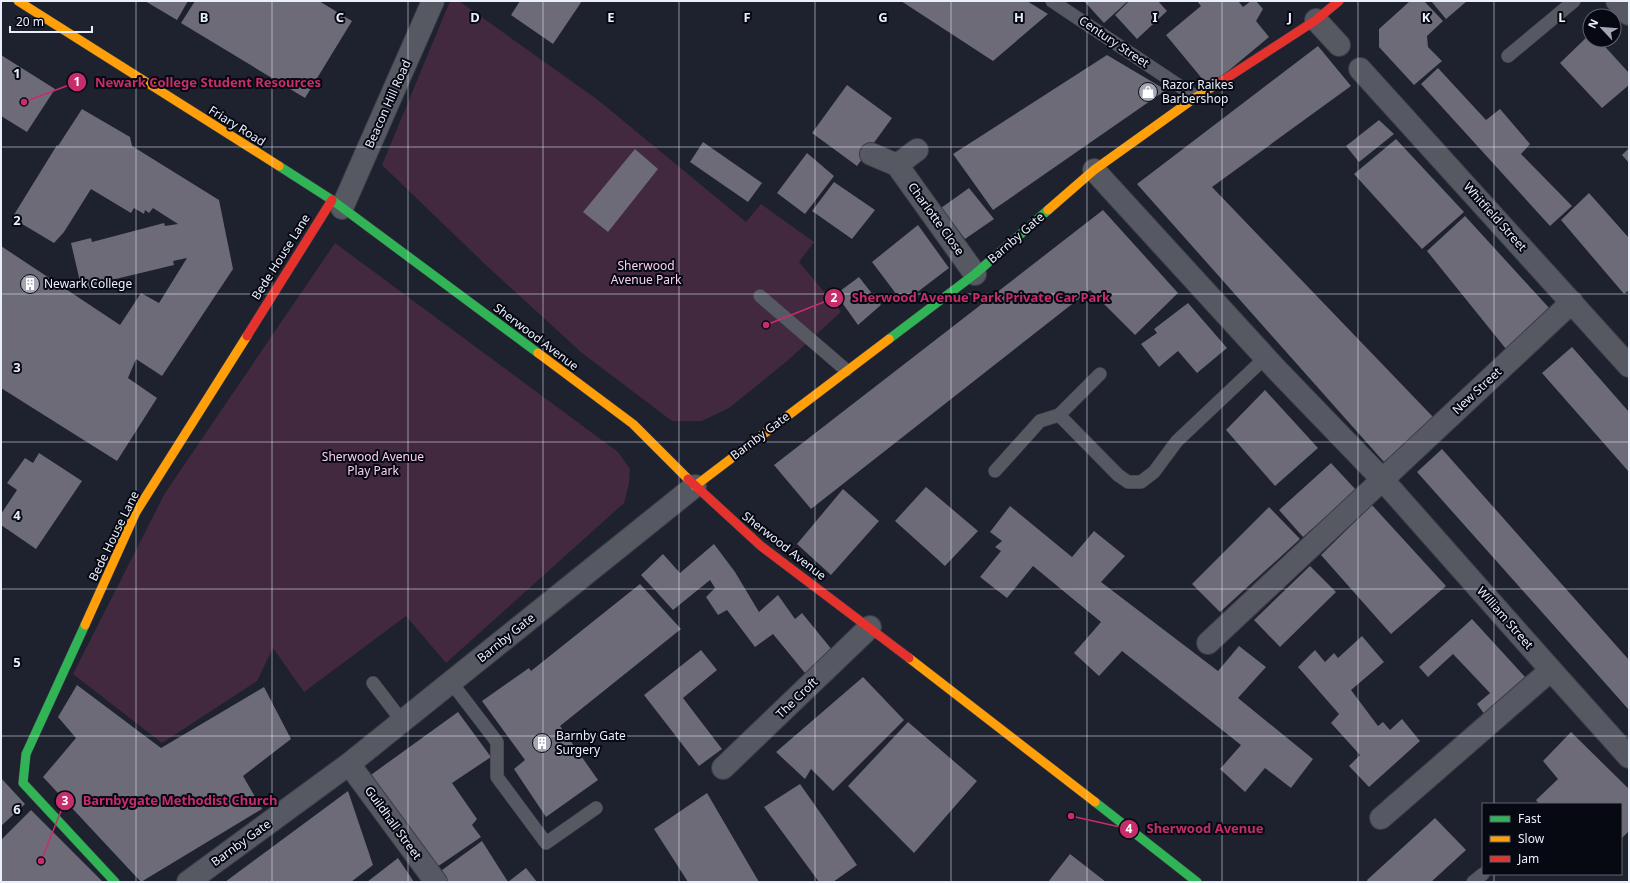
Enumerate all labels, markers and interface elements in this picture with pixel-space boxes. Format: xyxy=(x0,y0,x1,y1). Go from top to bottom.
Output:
scale bar xyxy=(10,8,92,34)
text: B xyxy=(200,8,208,26)
text: C xyxy=(336,8,344,26)
text: D xyxy=(470,8,480,26)
text: E xyxy=(607,8,615,26)
text: F xyxy=(743,8,751,26)
text: G xyxy=(878,8,888,26)
text: H xyxy=(1014,8,1024,26)
text: I xyxy=(1152,8,1158,26)
text: J xyxy=(1287,8,1292,26)
text: K xyxy=(1422,8,1431,26)
text: L xyxy=(1558,8,1566,26)
north arrow xyxy=(1582,8,1622,48)
street label: Century Street xyxy=(1076,12,1153,72)
text: 20 m xyxy=(16,13,44,30)
text: N xyxy=(1584,16,1601,31)
street label: Beacon Hill Road xyxy=(360,57,415,151)
text: 1 xyxy=(13,64,21,82)
callout: Newark College Student Resources xyxy=(67,70,329,95)
text: 1 xyxy=(74,73,80,90)
text: Newark College Student Resources xyxy=(95,73,321,91)
place label: Razor Raikes Barbershop xyxy=(1162,76,1234,107)
shop icon: Razor Raikes Barbershop xyxy=(1137,81,1159,103)
street label: Friary Road xyxy=(206,101,269,150)
street label: Charlotte Close xyxy=(904,179,969,259)
street label: Whitfield Street xyxy=(1460,179,1531,255)
street label: Barnby Gate xyxy=(984,208,1048,267)
street label: Bede House Lane xyxy=(247,210,314,303)
text: 2 xyxy=(13,211,21,229)
park label: Sherwood Avenue Park xyxy=(611,257,682,288)
building icon: Newark College xyxy=(19,273,41,295)
place label: Newark College xyxy=(44,275,132,292)
callout: Sherwood Avenue Park Private Car Park xyxy=(824,285,1119,310)
text: Sherwood Avenue Park Private Car Park xyxy=(852,288,1111,306)
text: 2 xyxy=(831,289,838,306)
street label: Sherwood Avenue xyxy=(490,299,582,374)
text: 3 xyxy=(13,358,21,376)
street label: New Street xyxy=(1448,363,1506,418)
street label: Barnby Gate xyxy=(727,408,793,463)
park label: Sherwood Avenue Play Park xyxy=(322,448,424,479)
street label: Bede House Lane xyxy=(84,488,143,584)
text: 4 xyxy=(13,506,21,524)
street label: Sherwood Avenue xyxy=(739,507,830,584)
street label: William Street xyxy=(1473,583,1538,653)
street label: Barnby Gate xyxy=(473,609,538,666)
text: 5 xyxy=(13,653,21,671)
street label: The Croft xyxy=(772,673,822,722)
place label: Barnby Gate Surgery xyxy=(556,727,626,758)
building icon: Barnby Gate Surgery xyxy=(531,732,553,754)
street label: Guildhall Street xyxy=(361,783,426,863)
callout: Barnbygate Methodist Church xyxy=(55,788,286,813)
text: Barnbygate Methodist Church xyxy=(83,791,277,809)
text: 3 xyxy=(62,792,69,809)
text: 6 xyxy=(13,800,21,818)
legend xyxy=(1482,803,1622,875)
text: Fast xyxy=(1518,810,1542,827)
street label: Barnby Gate xyxy=(207,815,274,870)
callout: Sherwood Avenue xyxy=(1119,816,1272,841)
text: Sherwood Avenue xyxy=(1146,819,1264,837)
text: 4 xyxy=(1126,820,1133,837)
text: Slow xyxy=(1518,830,1545,847)
text: Jam xyxy=(1517,850,1539,867)

